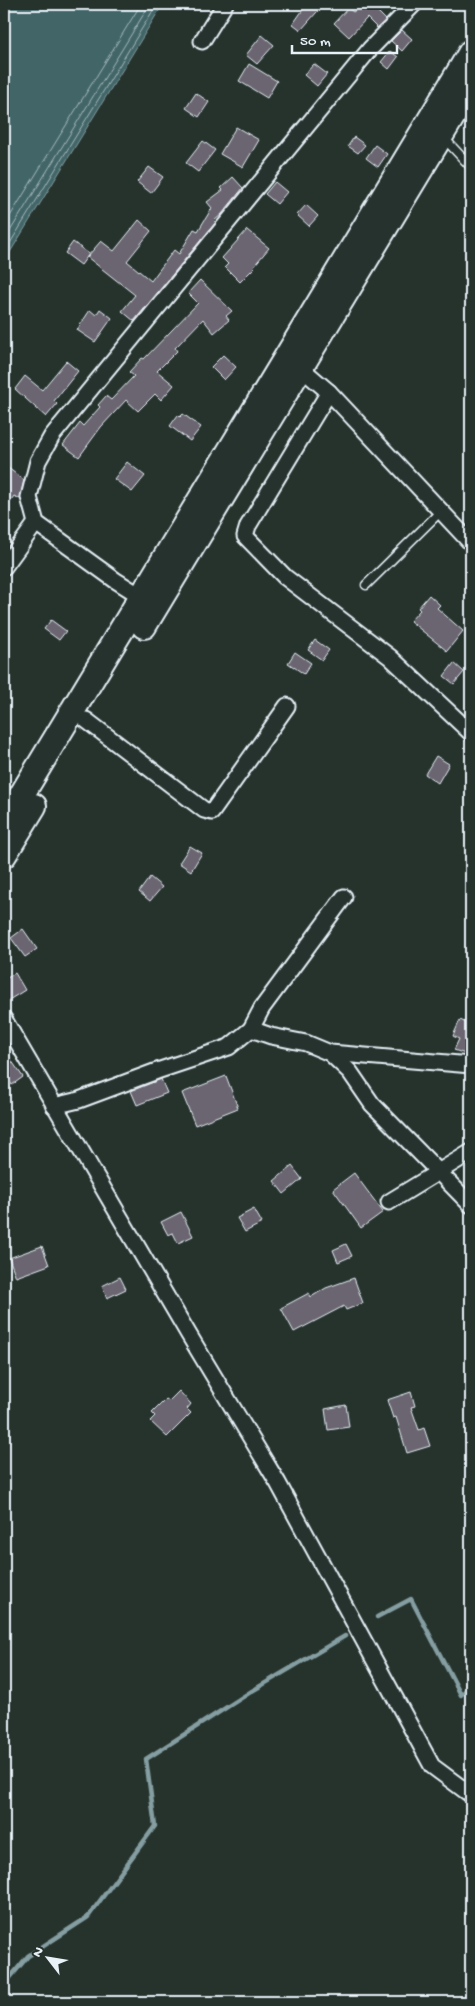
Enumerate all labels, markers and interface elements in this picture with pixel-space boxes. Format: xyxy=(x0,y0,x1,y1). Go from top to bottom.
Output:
scale bar xyxy=(292,22,398,54)
text: 50 m xyxy=(300,33,331,51)
north arrow xyxy=(22,1934,72,1984)
text: N xyxy=(29,1944,49,1961)

